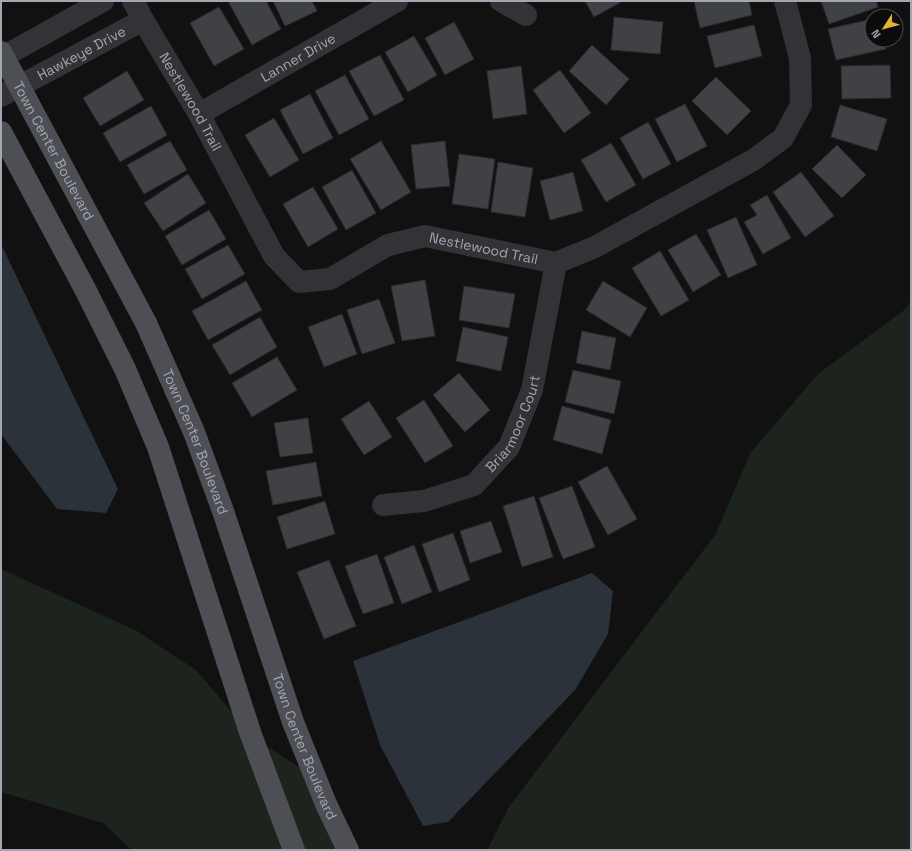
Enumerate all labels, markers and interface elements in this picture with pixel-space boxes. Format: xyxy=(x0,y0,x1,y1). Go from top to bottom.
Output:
north arrow xyxy=(864,8,904,48)
street label: Hawkeye Drive xyxy=(34,22,129,84)
text: N xyxy=(868,27,884,41)
street label: Lanner Drive xyxy=(257,29,339,86)
street label: Nestlewood Trail xyxy=(155,49,226,154)
street label: Town Center Boulevard xyxy=(9,78,98,223)
street label: Nestlewood Trail xyxy=(428,228,540,268)
street label: Town Center Boulevard xyxy=(158,366,232,517)
street label: Briarmoor Court xyxy=(481,374,544,476)
street label: Town Center Boulevard xyxy=(269,671,341,823)

